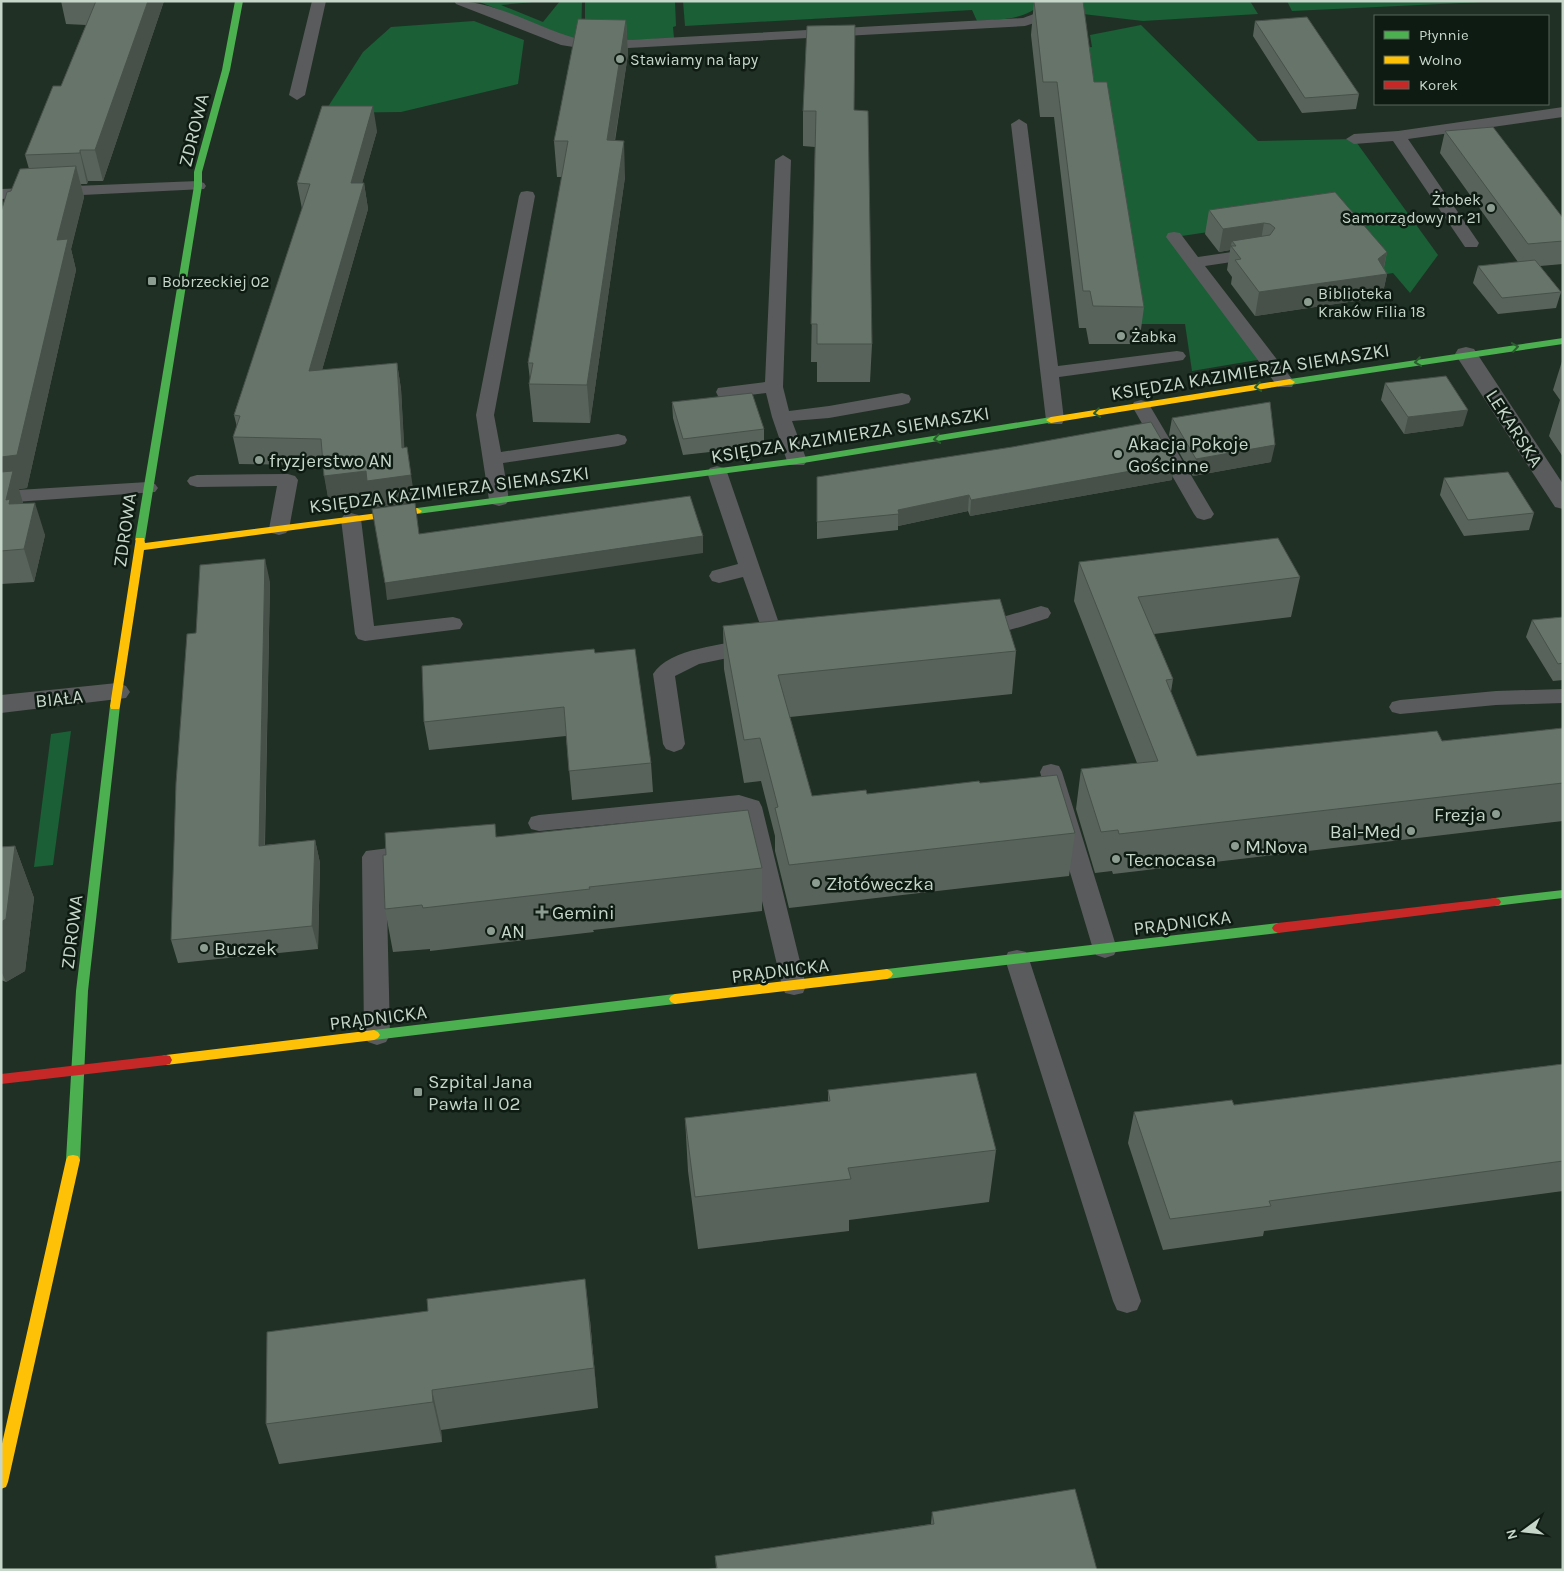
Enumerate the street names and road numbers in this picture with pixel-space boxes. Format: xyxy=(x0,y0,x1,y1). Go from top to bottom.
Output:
street label: ZDROWA xyxy=(174,91,214,169)
street label: KSIĘDZA KAZIMIERZA SIEMASZKI xyxy=(1109,339,1391,405)
street label: LEKARSKA xyxy=(1481,386,1547,471)
street label: KSIĘDZA KAZIMIERZA SIEMASZKI xyxy=(709,402,991,468)
street label: KSIĘDZA KAZIMIERZA SIEMASZKI xyxy=(308,462,590,518)
street label: ZDROWA xyxy=(109,491,141,569)
street label: BIAŁA xyxy=(34,686,84,712)
street label: ZDROWA xyxy=(57,893,87,971)
street label: PRĄDNICKA xyxy=(1132,906,1232,940)
street label: PRĄDNICKA xyxy=(730,954,830,988)
street label: PRĄDNICKA xyxy=(328,1001,428,1035)

